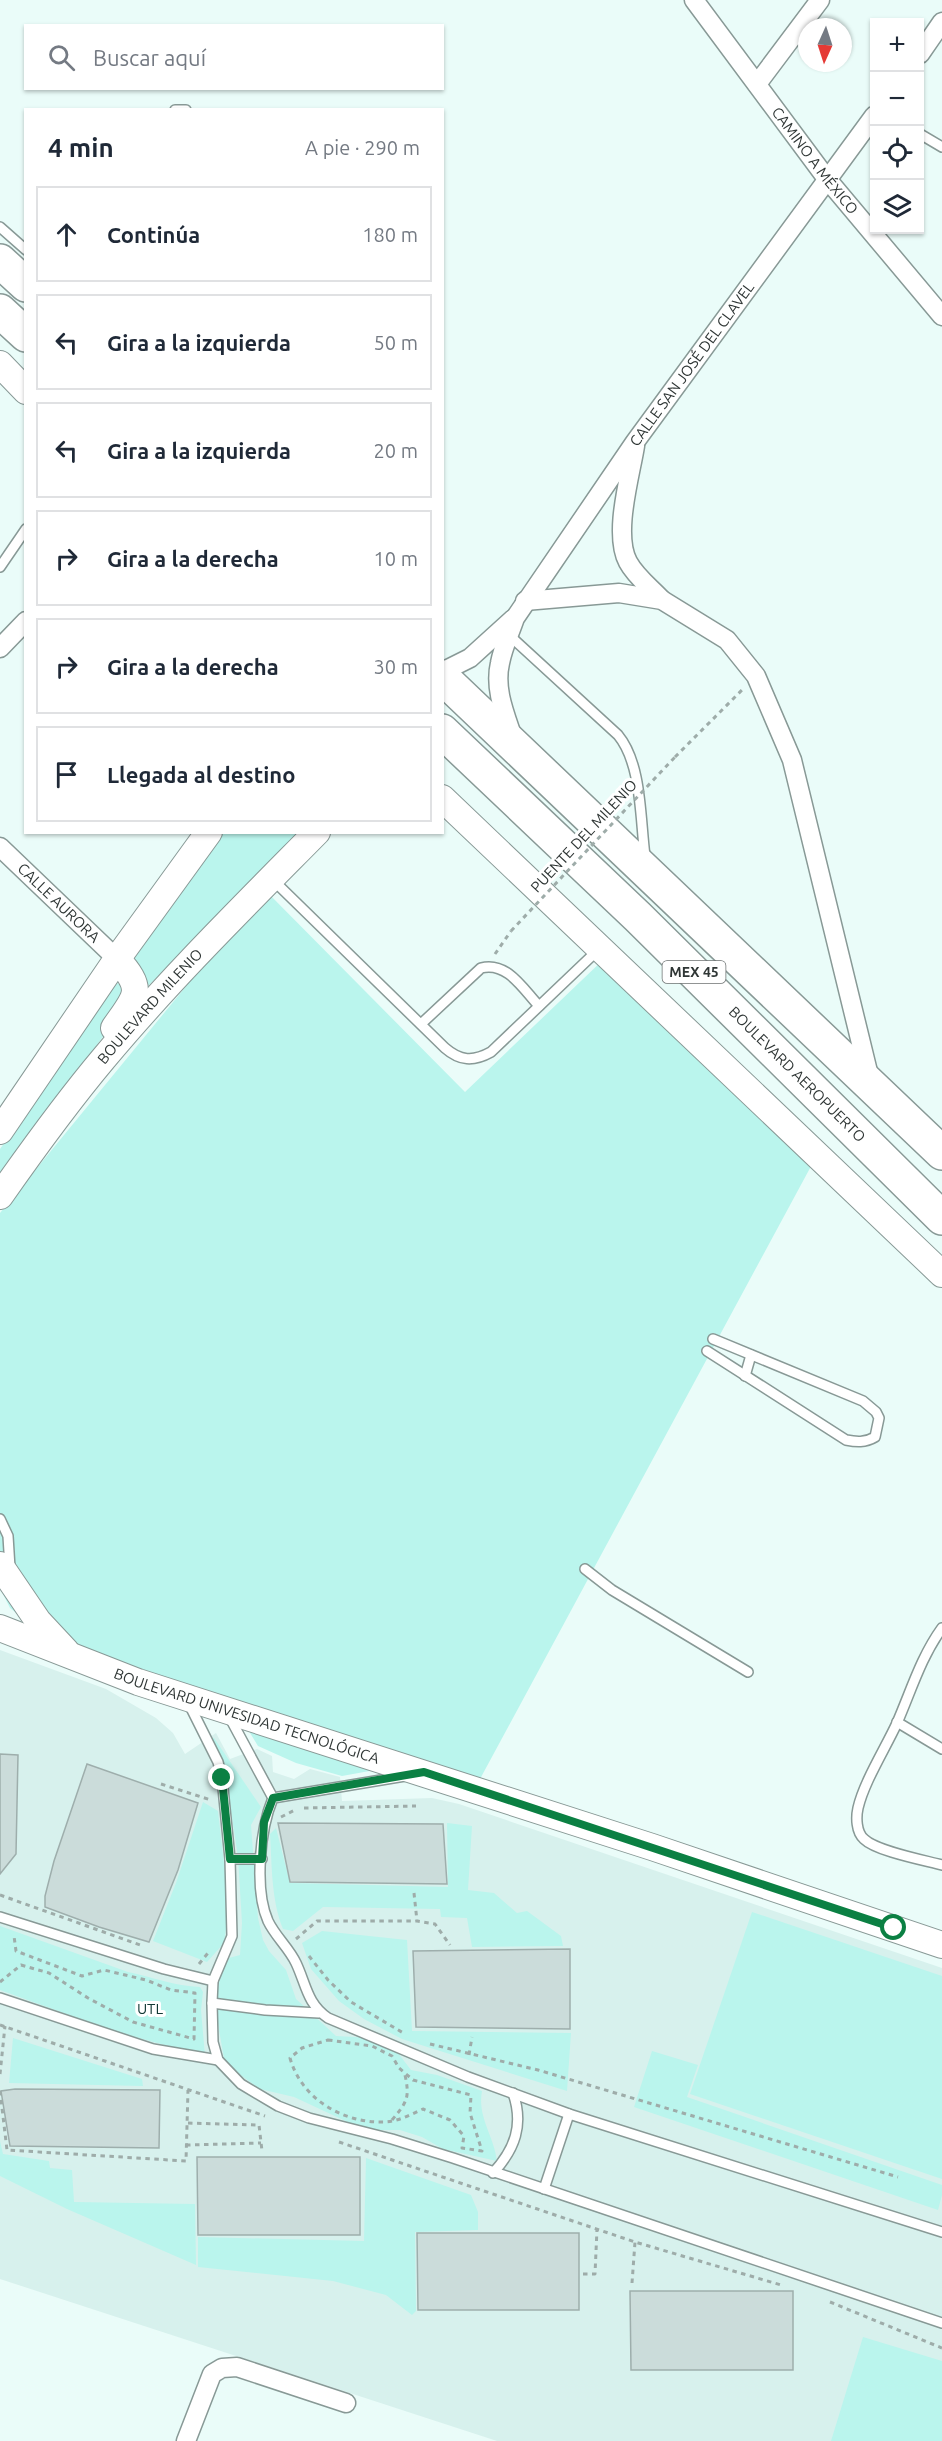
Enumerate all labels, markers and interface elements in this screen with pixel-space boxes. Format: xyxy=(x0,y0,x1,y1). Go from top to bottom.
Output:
north arrow xyxy=(798,18,852,72)
map controls xyxy=(870,18,924,234)
button: + xyxy=(870,18,924,72)
search box xyxy=(24,24,444,90)
icon: search xyxy=(45,41,78,74)
text: Buscar aquí xyxy=(93,45,206,70)
button: − xyxy=(870,72,924,126)
street label: CAMINO A MÉXICO xyxy=(769,104,862,217)
button: locate xyxy=(870,126,924,180)
text: 4 min xyxy=(48,133,114,162)
text: A pie · 290 m xyxy=(305,136,420,159)
button: layers xyxy=(870,180,924,234)
icon: ahead xyxy=(50,218,83,251)
text: Continúa xyxy=(107,222,200,247)
text: 180 m xyxy=(362,223,418,246)
street label: CALLE SAN JOSÉ DEL CLAVEL xyxy=(626,278,757,449)
icon: left xyxy=(50,326,83,359)
text: Gira a la izquierda xyxy=(107,330,291,355)
text: 50 m xyxy=(374,331,418,354)
icon: left xyxy=(50,434,83,467)
text: Gira a la izquierda xyxy=(107,438,291,463)
text: 20 m xyxy=(374,439,418,462)
icon: right xyxy=(50,542,83,575)
text: Gira a la derecha xyxy=(107,546,279,571)
text: 10 m xyxy=(374,547,418,570)
icon: right xyxy=(50,650,83,683)
text: Gira a la derecha xyxy=(107,654,279,679)
text: 30 m xyxy=(374,655,418,678)
icon: arrive xyxy=(50,758,83,791)
text: Llegada al destino xyxy=(107,762,295,787)
street label: PUENTE DEL MILENIO xyxy=(527,776,640,895)
street label: CALLE AURORA xyxy=(14,860,104,946)
street label: BOULEVARD MILENIO xyxy=(94,945,206,1067)
road number: MEX 45 xyxy=(662,961,726,983)
street label: BOULEVARD AEROPUERTO xyxy=(726,1003,869,1145)
street label: BOULEVARD UNIVESIDAD TECNOLÓGICA xyxy=(112,1664,382,1767)
route end xyxy=(208,1764,234,1790)
route start xyxy=(880,1914,906,1940)
park label: UTL xyxy=(137,2000,163,2017)

